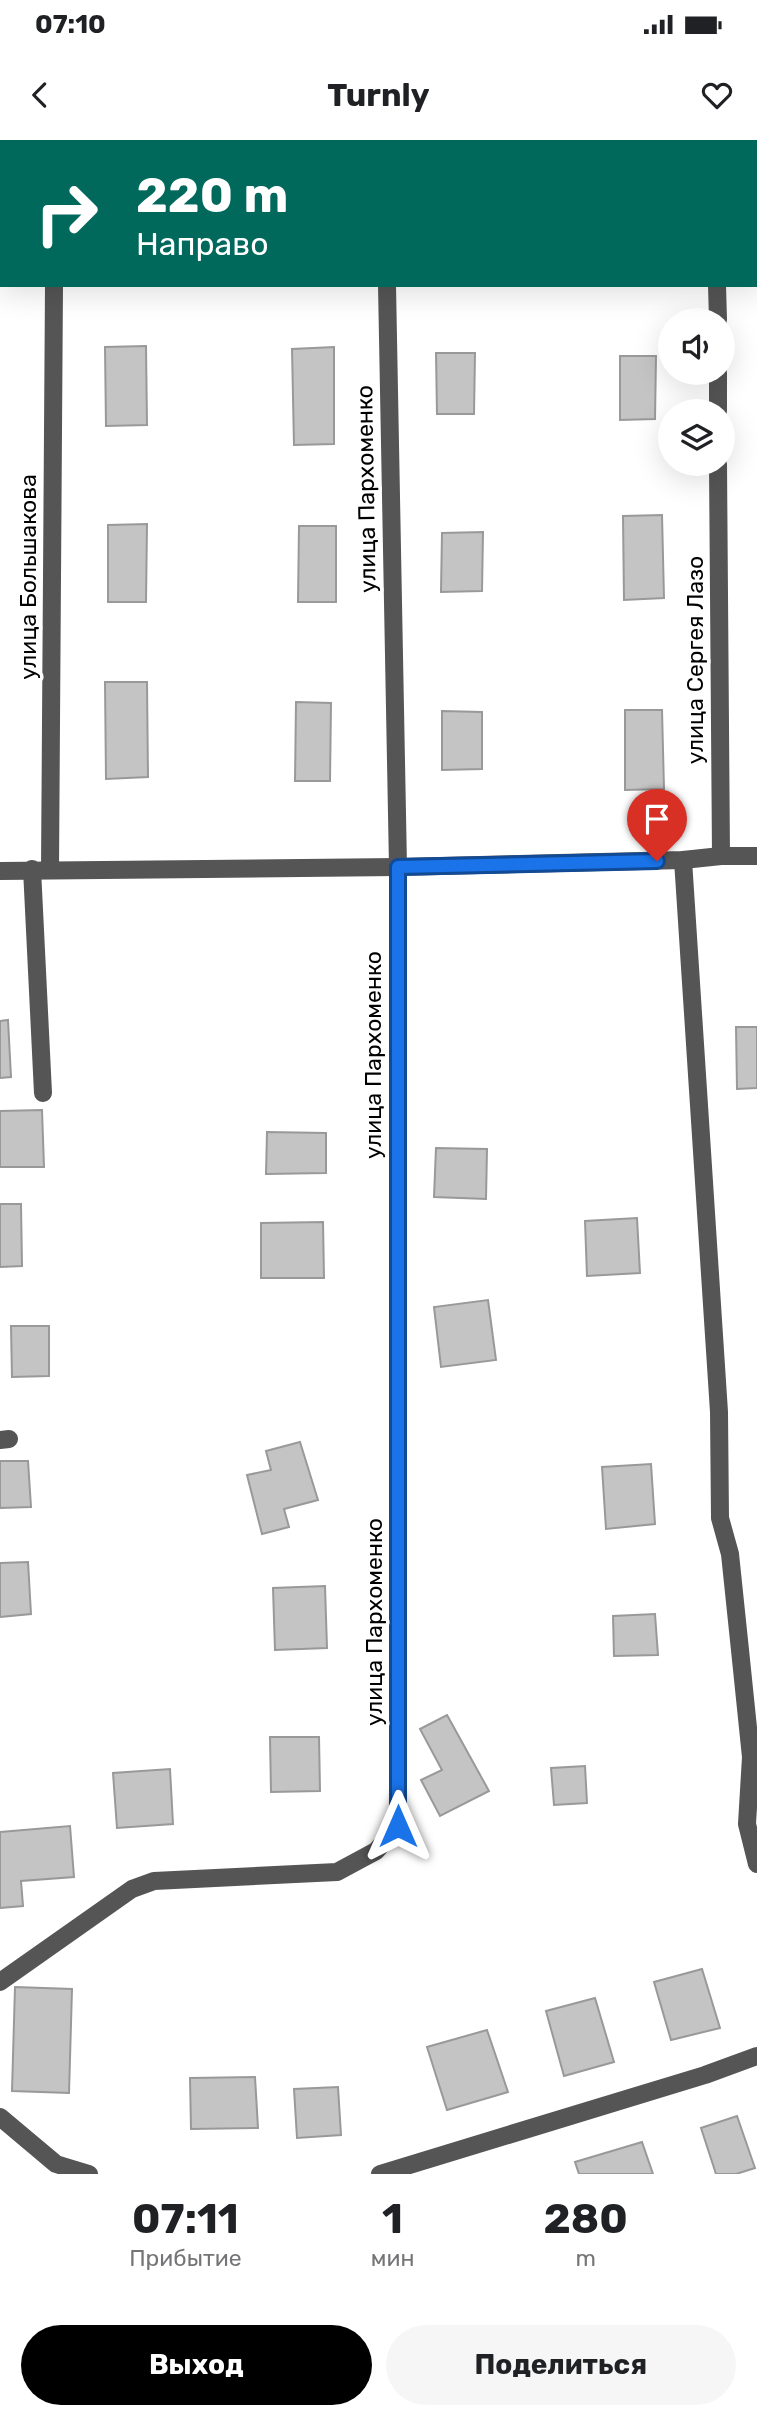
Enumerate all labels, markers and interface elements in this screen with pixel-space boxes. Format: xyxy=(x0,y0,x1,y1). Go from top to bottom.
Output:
text: 07:10 xyxy=(35,9,106,40)
icon: back xyxy=(21,76,59,114)
text: Turnly xyxy=(327,76,430,114)
icon: heart xyxy=(698,76,736,114)
text: 220 m xyxy=(136,166,288,224)
icon: right xyxy=(21,168,112,259)
text: Направо xyxy=(136,225,269,263)
map controls xyxy=(658,308,735,476)
button: sound xyxy=(658,308,735,385)
street label: улица Пархоменко xyxy=(350,385,382,593)
button: layers xyxy=(658,399,735,476)
street label: улица Большакова xyxy=(14,474,42,680)
street label: улица Сергея Лазо xyxy=(681,556,709,764)
pin xyxy=(627,789,687,861)
icon: arrive xyxy=(638,800,676,838)
street label: улица Пархоменко xyxy=(359,951,387,1159)
street label: улица Пархоменко xyxy=(360,1518,388,1726)
position arrow xyxy=(361,1789,435,1863)
text: 07:11 xyxy=(132,2194,239,2244)
text: 1 xyxy=(382,2194,403,2244)
text: 280 xyxy=(544,2194,628,2244)
text: Прибытие xyxy=(129,2244,242,2272)
text: мин xyxy=(371,2244,414,2272)
text: m xyxy=(575,2244,596,2272)
button: Выход xyxy=(21,2325,372,2405)
button: Поделиться xyxy=(386,2325,736,2405)

